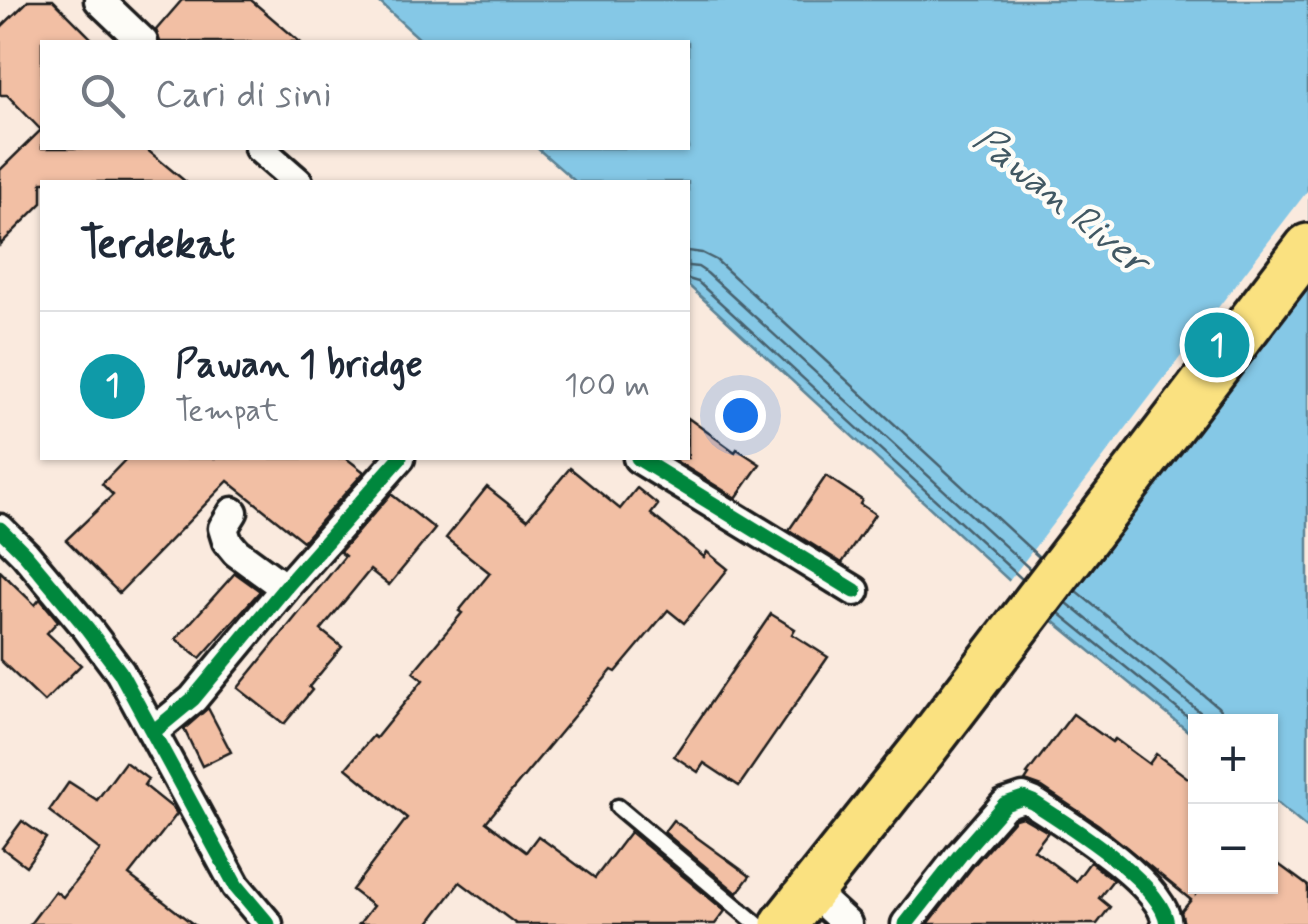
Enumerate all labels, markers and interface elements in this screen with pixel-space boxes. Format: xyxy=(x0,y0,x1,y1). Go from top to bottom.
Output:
search box xyxy=(40,40,690,150)
icon: search xyxy=(75,68,130,123)
text: Cari di sini xyxy=(155,71,332,120)
water label: Pawan River xyxy=(963,116,1161,289)
text: Terdekat xyxy=(80,218,235,273)
pin: 1 xyxy=(1184,308,1250,382)
text: Pawan 1 bridge xyxy=(175,341,423,390)
text: 1 xyxy=(105,365,120,407)
text: 100 m xyxy=(564,365,650,407)
text: Tempat xyxy=(175,390,279,432)
your location xyxy=(715,390,766,441)
map controls xyxy=(1188,714,1278,894)
button: + xyxy=(1188,714,1278,804)
button: − xyxy=(1188,804,1278,894)

